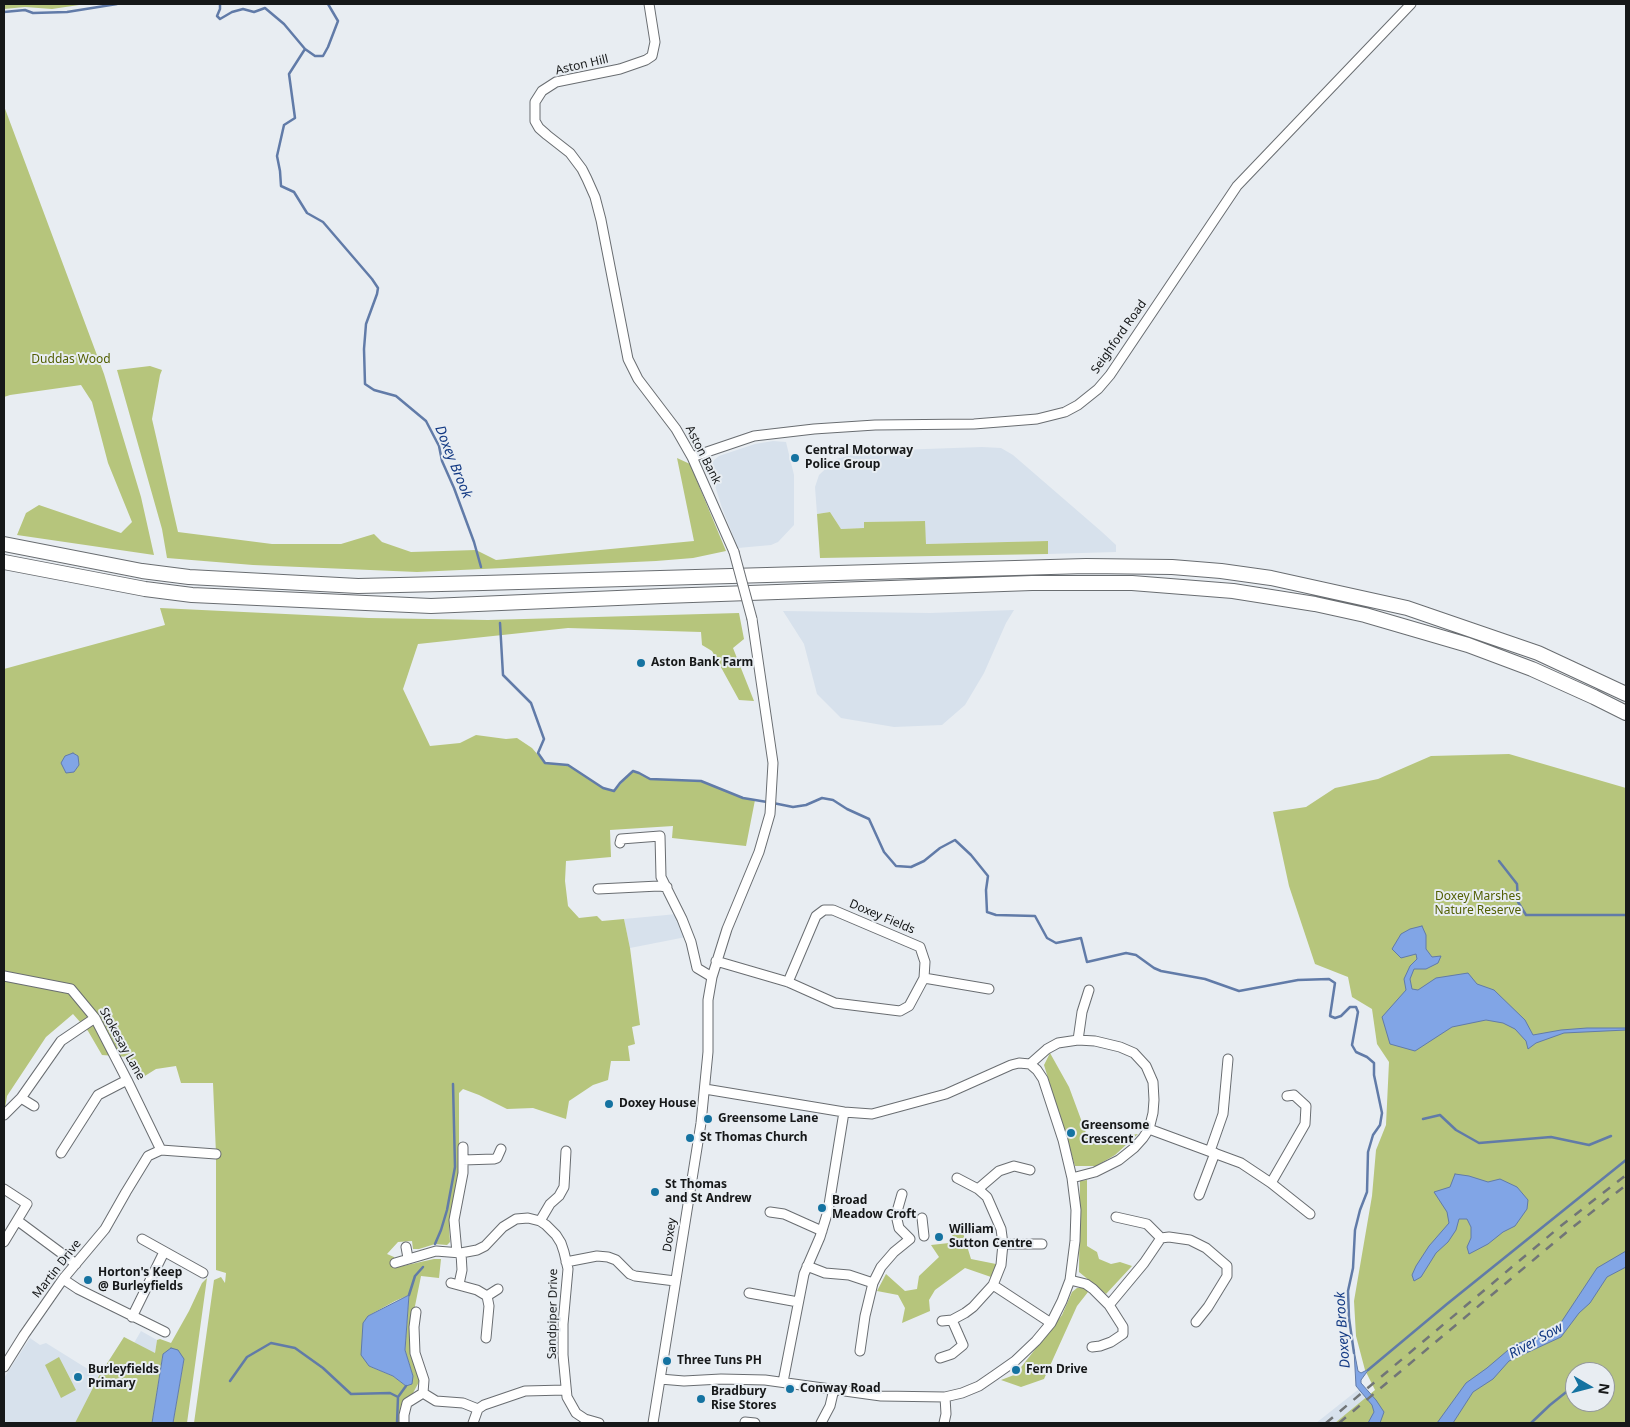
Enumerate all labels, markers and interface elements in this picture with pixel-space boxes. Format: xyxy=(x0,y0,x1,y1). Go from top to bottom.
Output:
street label: Aston Hill xyxy=(554,52,610,78)
street label: Seighford Road xyxy=(1088,297,1150,377)
park label: Duddas Wood xyxy=(31,353,111,367)
water label: Doxey Brook xyxy=(431,423,475,501)
street label: Aston Bank xyxy=(682,423,724,487)
place label: Central Motorway Police Group xyxy=(805,444,913,472)
marker: Central Motorway Police Group xyxy=(789,452,801,464)
place label: Aston Bank Farm xyxy=(651,656,753,670)
marker: Aston Bank Farm xyxy=(635,657,647,669)
park label: Doxey Marshes Nature Reserve xyxy=(1435,890,1521,918)
street label: Doxey Fields xyxy=(847,897,917,937)
street label: Stokesay Lane xyxy=(96,1005,148,1083)
place label: Doxey House xyxy=(619,1097,696,1111)
marker: Doxey House xyxy=(603,1098,615,1110)
place label: Greensome Lane xyxy=(718,1112,818,1126)
marker: Greensome Lane xyxy=(702,1113,714,1125)
place label: Greensome Crescent xyxy=(1081,1119,1149,1147)
marker: Greensome Crescent xyxy=(1065,1127,1077,1139)
place label: St Thomas Church xyxy=(700,1131,808,1145)
marker: St Thomas Church xyxy=(684,1132,696,1144)
place label: St Thomas and St Andrew xyxy=(665,1178,752,1206)
marker: St Thomas and St Andrew xyxy=(649,1186,661,1198)
place label: Broad Meadow Croft xyxy=(832,1194,916,1222)
marker: Broad Meadow Croft xyxy=(816,1202,828,1214)
street label: Doxey xyxy=(660,1217,680,1253)
place label: William Sutton Centre xyxy=(949,1223,1032,1251)
marker: William Sutton Centre xyxy=(933,1231,945,1243)
street label: Martin Drive xyxy=(30,1237,84,1301)
place label: Horton's Keep @ Burleyfields xyxy=(98,1266,183,1294)
street label: Sandpiper Drive xyxy=(545,1269,561,1359)
marker: Horton's Keep @ Burleyfields xyxy=(82,1274,94,1286)
water label: Doxey Brook xyxy=(1332,1291,1354,1369)
water label: River Sow xyxy=(1506,1319,1566,1363)
place label: Three Tuns PH xyxy=(677,1354,762,1368)
marker: Three Tuns PH xyxy=(661,1355,673,1367)
north arrow xyxy=(1565,1362,1615,1412)
place label: Burleyfields Primary xyxy=(88,1363,159,1391)
place label: Fern Drive xyxy=(1026,1363,1088,1377)
marker: Fern Drive xyxy=(1010,1364,1022,1376)
marker: Burleyfields Primary xyxy=(72,1371,84,1383)
place label: Conway Road xyxy=(800,1382,881,1396)
text: N xyxy=(1594,1382,1615,1396)
marker: Conway Road xyxy=(784,1383,796,1395)
place label: Bradbury Rise Stores xyxy=(711,1385,776,1413)
marker: Bradbury Rise Stores xyxy=(695,1393,707,1405)

